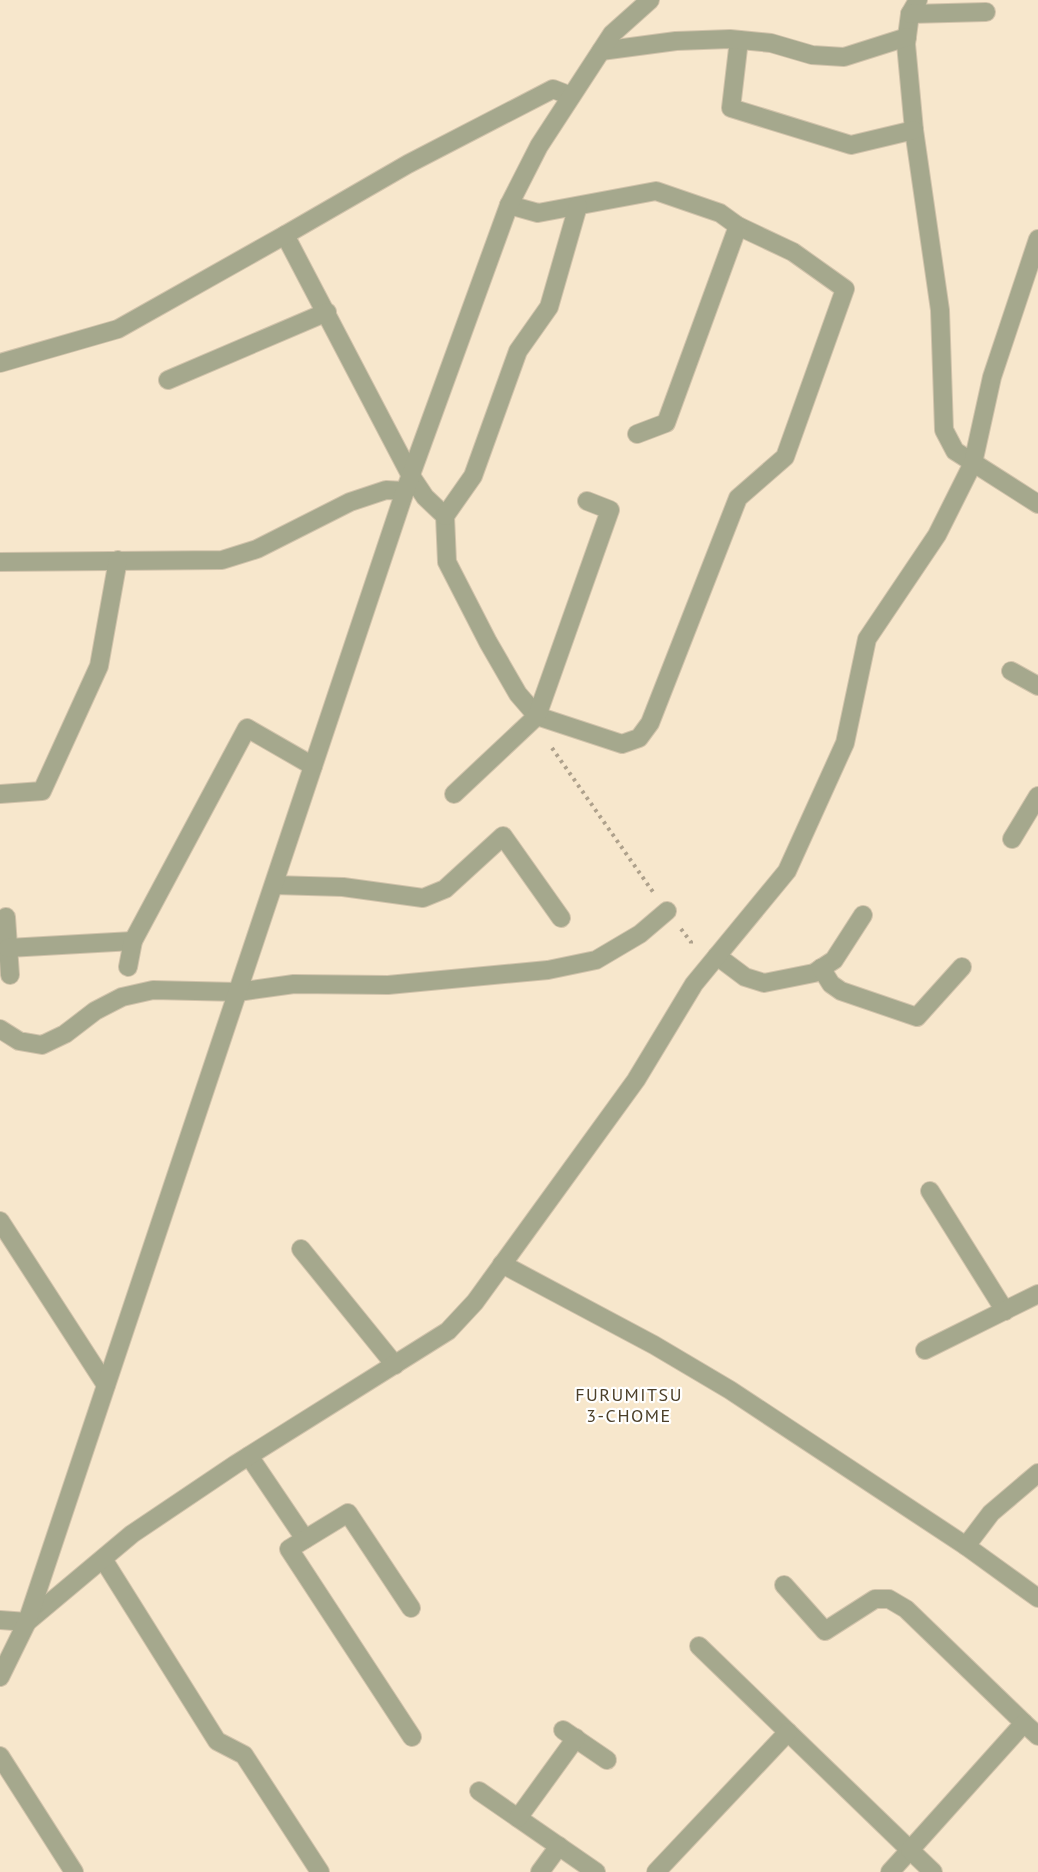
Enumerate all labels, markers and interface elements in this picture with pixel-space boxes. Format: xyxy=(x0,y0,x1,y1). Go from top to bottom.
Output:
district label: FURUMITSU 3-CHOME xyxy=(575,1383,683,1427)

